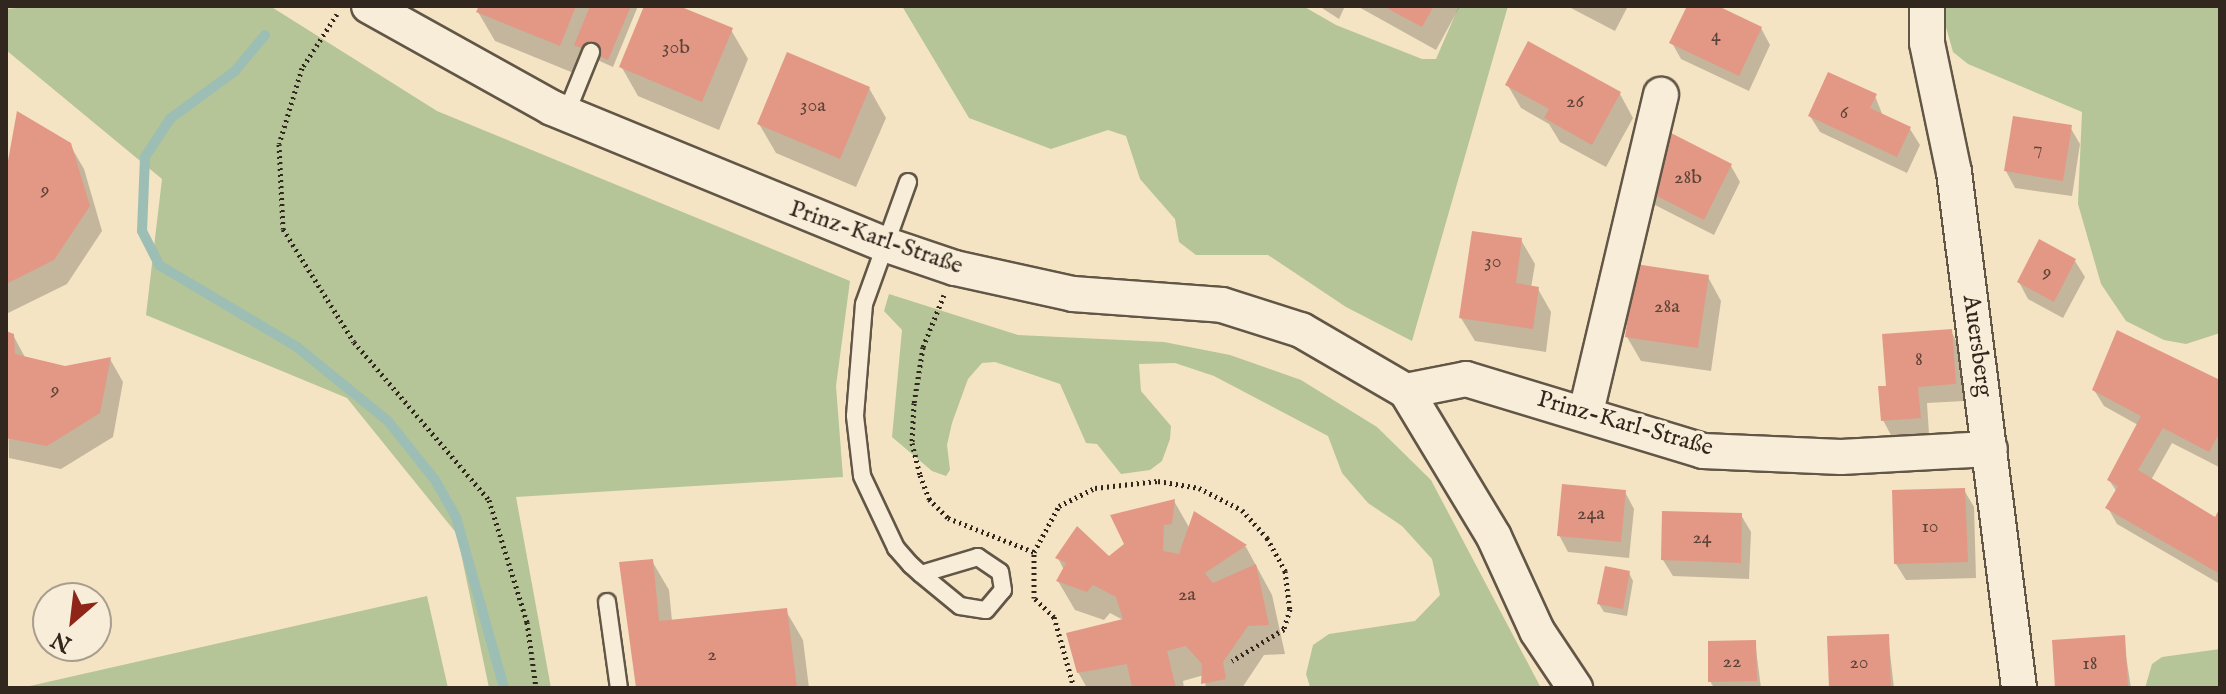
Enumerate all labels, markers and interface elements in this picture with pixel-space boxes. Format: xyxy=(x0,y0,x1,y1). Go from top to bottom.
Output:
house number: 4 xyxy=(1711,23,1721,47)
house number: 30b xyxy=(662,35,690,59)
house number: 26 xyxy=(1566,89,1584,113)
house number: 30a xyxy=(800,93,826,117)
house number: 6 xyxy=(1840,100,1848,124)
house number: 7 xyxy=(2033,136,2043,160)
house number: 28b xyxy=(1674,165,1702,189)
house number: 9 xyxy=(41,177,49,201)
street label: Prinz-Karl-Straße xyxy=(785,195,967,281)
house number: 30 xyxy=(1484,249,1502,273)
house number: 9 xyxy=(2043,259,2051,283)
street label: Auersberg xyxy=(1956,293,1998,399)
house number: 28a xyxy=(1654,294,1680,318)
house number: 8 xyxy=(1915,347,1923,371)
house number: 9 xyxy=(51,377,59,401)
street label: Prinz-Karl-Straße xyxy=(1534,385,1716,463)
house number: 24a xyxy=(1577,501,1605,525)
house number: 10 xyxy=(1921,514,1939,538)
house number: 24 xyxy=(1692,525,1712,549)
north arrow xyxy=(32,582,112,662)
house number: 2a xyxy=(1178,582,1196,606)
text: N xyxy=(47,625,77,658)
house number: 2 xyxy=(707,642,717,666)
house number: 22 xyxy=(1723,649,1741,673)
house number: 20 xyxy=(1849,650,1869,674)
house number: 18 xyxy=(2082,651,2098,675)

